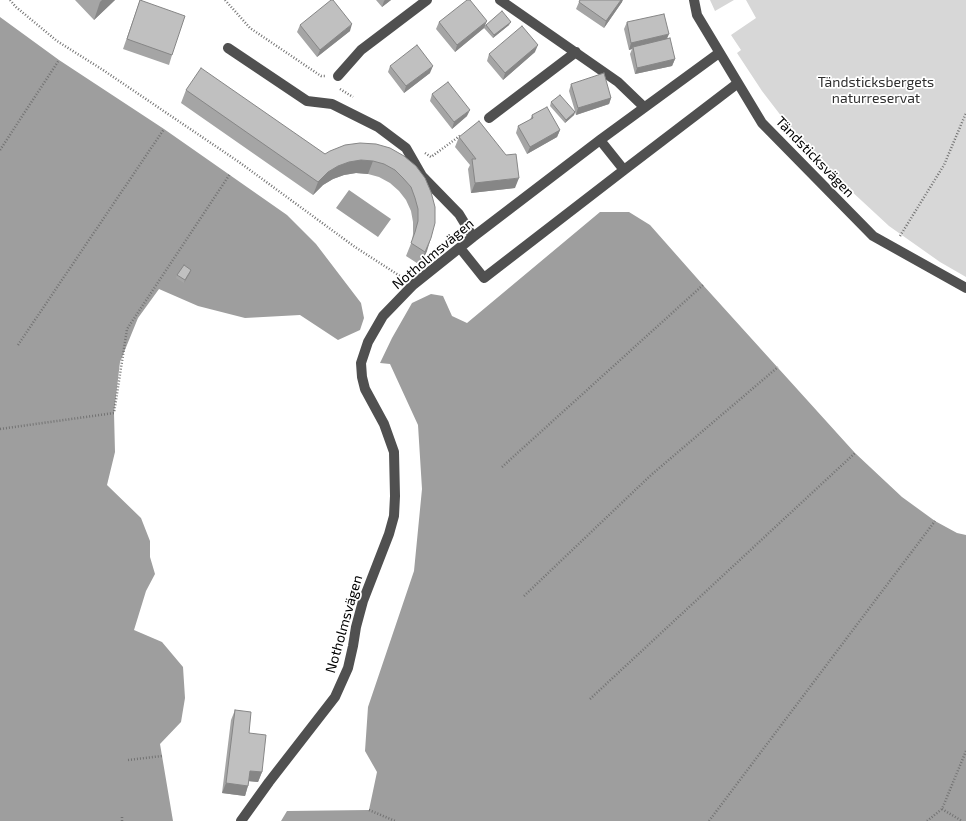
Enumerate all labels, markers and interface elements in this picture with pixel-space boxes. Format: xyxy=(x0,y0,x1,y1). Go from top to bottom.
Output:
park label: Tändsticksbergets naturreservat xyxy=(818,74,934,106)
street label: Tändsticksvägen xyxy=(772,113,858,201)
street label: Notholmsvägen xyxy=(389,215,477,293)
street label: Notholmsvägen xyxy=(322,573,366,675)

